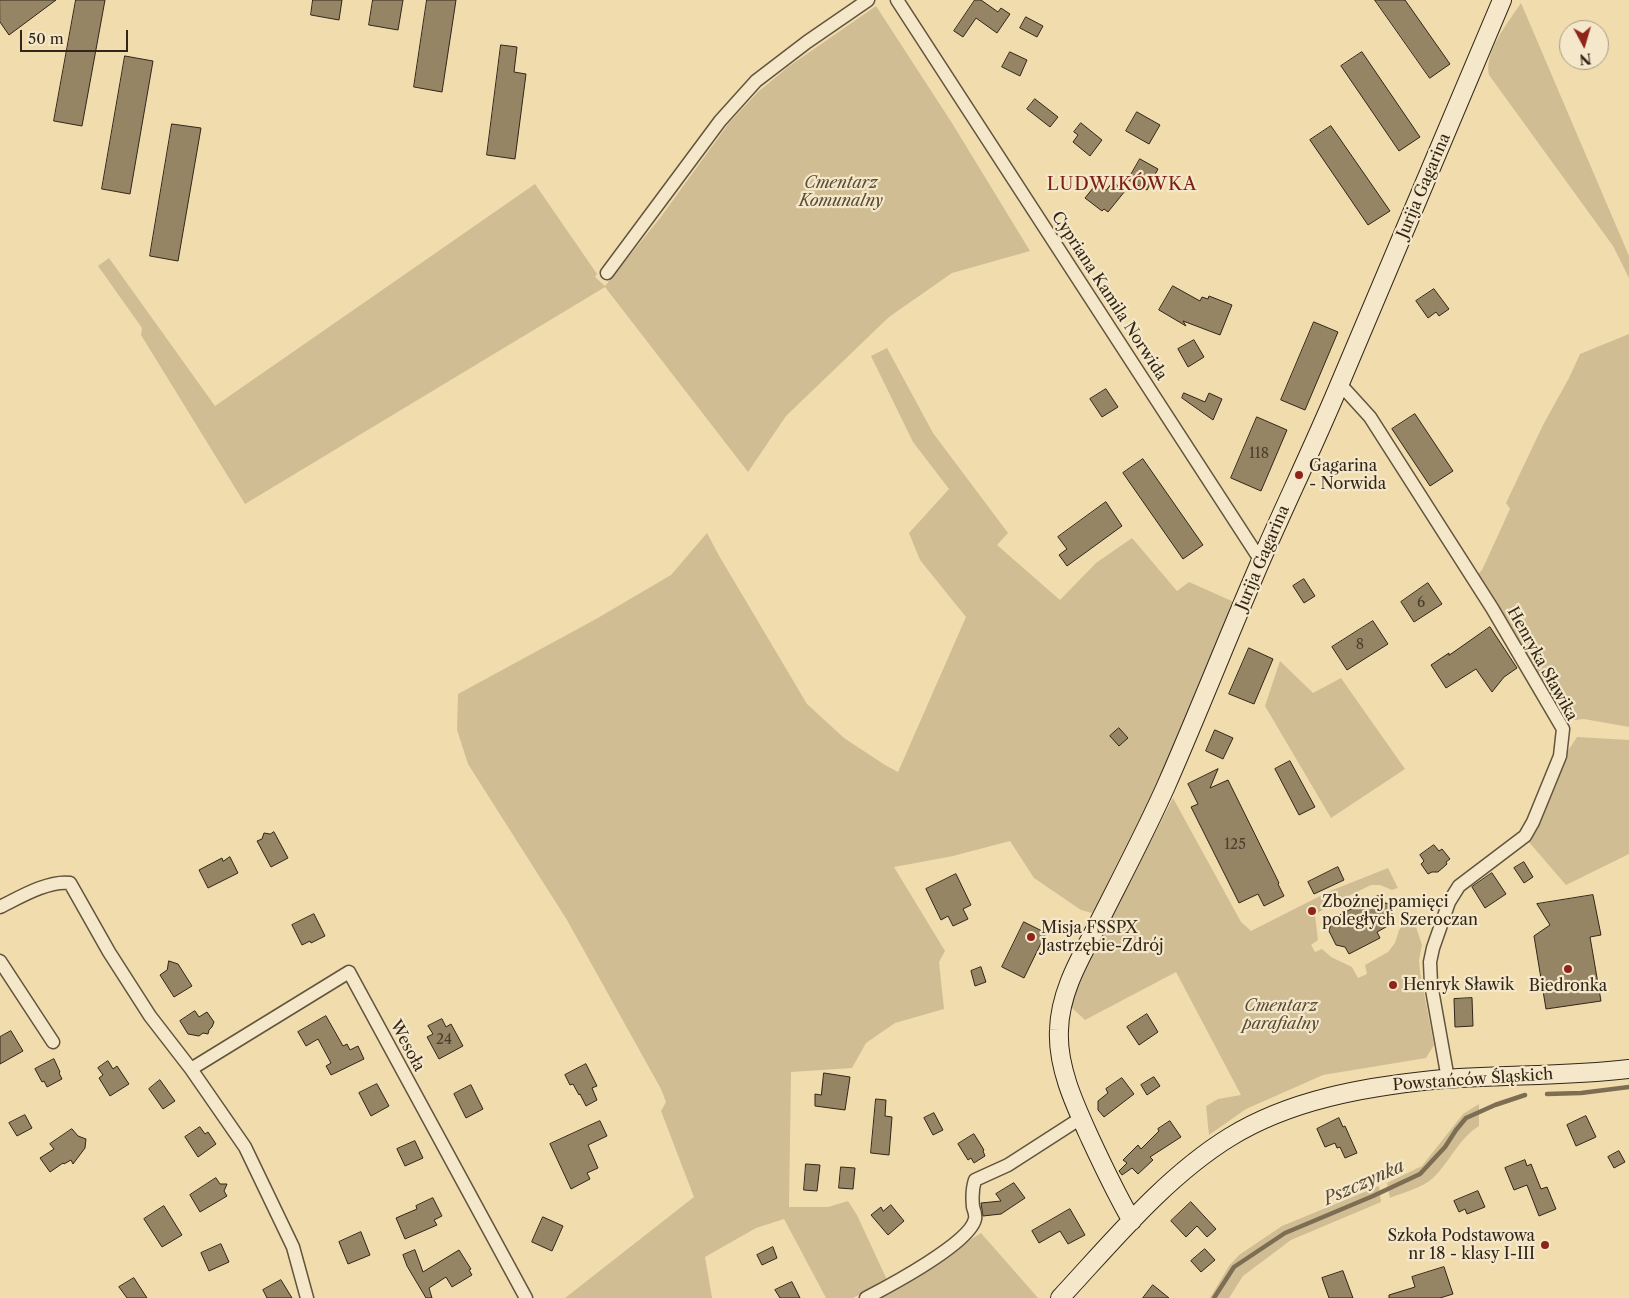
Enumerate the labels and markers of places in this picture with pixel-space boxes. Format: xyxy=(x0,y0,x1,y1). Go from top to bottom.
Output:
place label: Gagarina - Norwida xyxy=(1309,456,1386,494)
marker: Gagarina - Norwida xyxy=(1293,469,1305,481)
place label: Zbożnej pamięci poległych Szeroczan xyxy=(1322,892,1478,930)
marker: Zbożnej pamięci poległych Szeroczan xyxy=(1306,905,1318,917)
place label: Misja FSSPX Jastrzębie-Zdrój xyxy=(1041,918,1163,956)
marker: Misja FSSPX Jastrzębie-Zdrój xyxy=(1025,931,1037,943)
marker: Biedronka xyxy=(1562,963,1574,975)
place label: Henryk Sławik xyxy=(1403,975,1514,995)
place label: Biedronka xyxy=(1529,976,1607,996)
marker: Henryk Sławik xyxy=(1387,979,1399,991)
place label: Szkoła Podstawowa nr 18 - klasy I-III xyxy=(1388,1226,1535,1264)
marker: Szkoła Podstawowa nr 18 - klasy I-III xyxy=(1539,1239,1551,1251)

